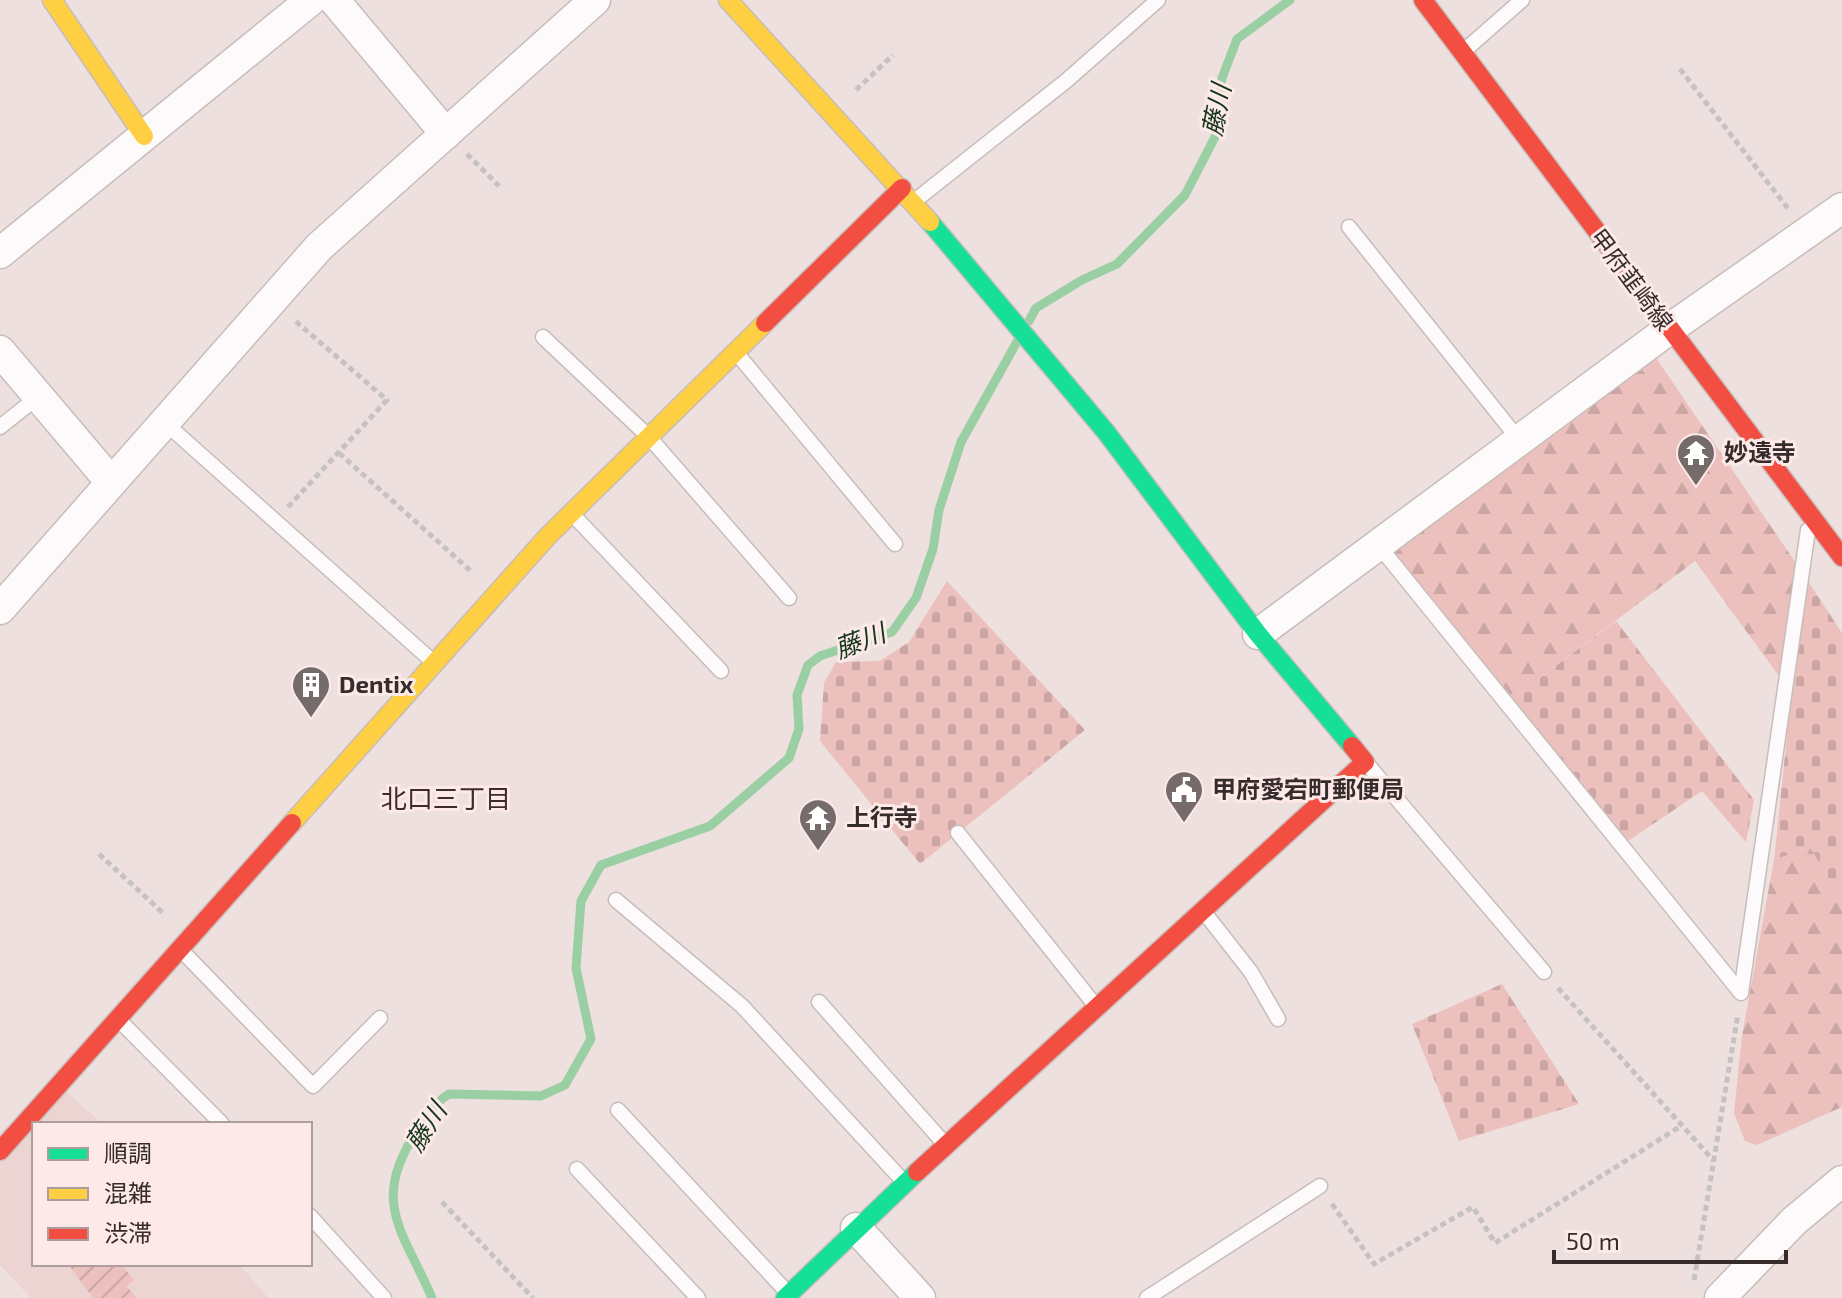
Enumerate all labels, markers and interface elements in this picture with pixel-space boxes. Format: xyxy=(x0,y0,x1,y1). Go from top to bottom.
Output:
water label: 藤川 xyxy=(1195,78,1236,138)
street label: 甲府韮崎線 xyxy=(1585,222,1680,336)
temple icon: 妙遠寺 xyxy=(1675,432,1717,487)
place label: 妙遠寺 xyxy=(1724,437,1796,466)
water label: 藤川 xyxy=(830,615,892,663)
building icon: Dentix xyxy=(290,664,332,719)
place label: Dentix xyxy=(339,669,414,698)
public building icon: 甲府愛宕町郵便局 xyxy=(1163,769,1205,824)
place label: 甲府愛宕町郵便局 xyxy=(1212,774,1404,803)
district label: 北口三丁目 xyxy=(381,782,511,813)
temple icon: 上行寺 xyxy=(797,797,839,852)
place label: 上行寺 xyxy=(846,802,918,831)
water label: 藤川 xyxy=(398,1093,454,1156)
legend xyxy=(32,1122,312,1266)
text: 順調 xyxy=(104,1138,152,1167)
text: 混雑 xyxy=(104,1178,152,1207)
scale bar xyxy=(1554,1214,1786,1264)
text: 渋滞 xyxy=(104,1218,152,1247)
text: 50 m xyxy=(1566,1226,1620,1255)

